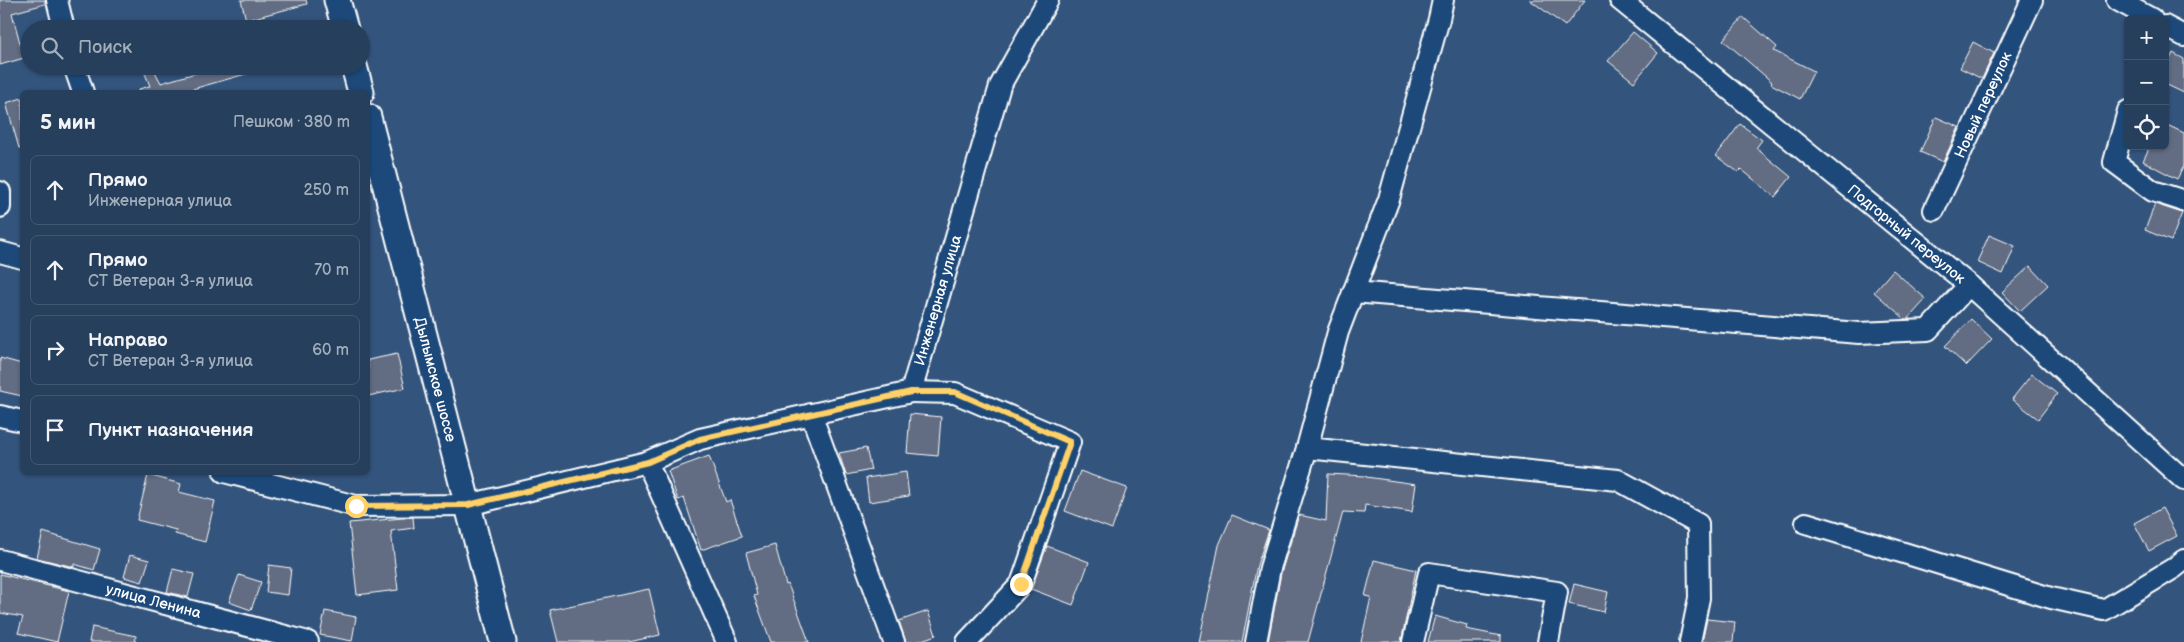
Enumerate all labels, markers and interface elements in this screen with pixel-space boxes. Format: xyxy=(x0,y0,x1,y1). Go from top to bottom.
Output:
map controls xyxy=(2124,15,2169,150)
button: + xyxy=(2124,15,2169,60)
search box xyxy=(20,20,370,75)
icon: search xyxy=(38,34,66,62)
text: Поиск xyxy=(78,36,132,59)
street label: Новый переулок xyxy=(1950,49,2017,161)
button: − xyxy=(2124,60,2169,105)
button: locate xyxy=(2124,105,2169,150)
text: 5 мин xyxy=(40,110,96,135)
text: Пешком · 380 m xyxy=(233,113,350,132)
text: Прямо xyxy=(88,169,148,192)
icon: ahead xyxy=(41,176,69,204)
text: 250 m xyxy=(303,181,349,200)
street label: Подгорный переулок xyxy=(1843,181,1969,288)
text: Инженерная улица xyxy=(88,192,232,211)
street label: Инженерная улица xyxy=(910,233,966,368)
text: Прямо xyxy=(88,249,148,272)
icon: ahead xyxy=(41,256,69,284)
text: 70 m xyxy=(314,261,349,280)
text: СТ Ветеран 3-я улица xyxy=(88,272,253,291)
street label: Дылымское шоссе xyxy=(410,315,460,444)
text: Направо xyxy=(88,329,168,352)
icon: right xyxy=(41,336,69,364)
text: 60 m xyxy=(312,341,349,360)
text: СТ Ветеран 3-я улица xyxy=(88,352,253,371)
icon: arrive xyxy=(41,416,69,444)
text: Пункт назначения xyxy=(88,419,253,442)
route start xyxy=(345,495,368,518)
route end xyxy=(1010,573,1033,596)
street label: улица Ленина xyxy=(104,580,203,623)

